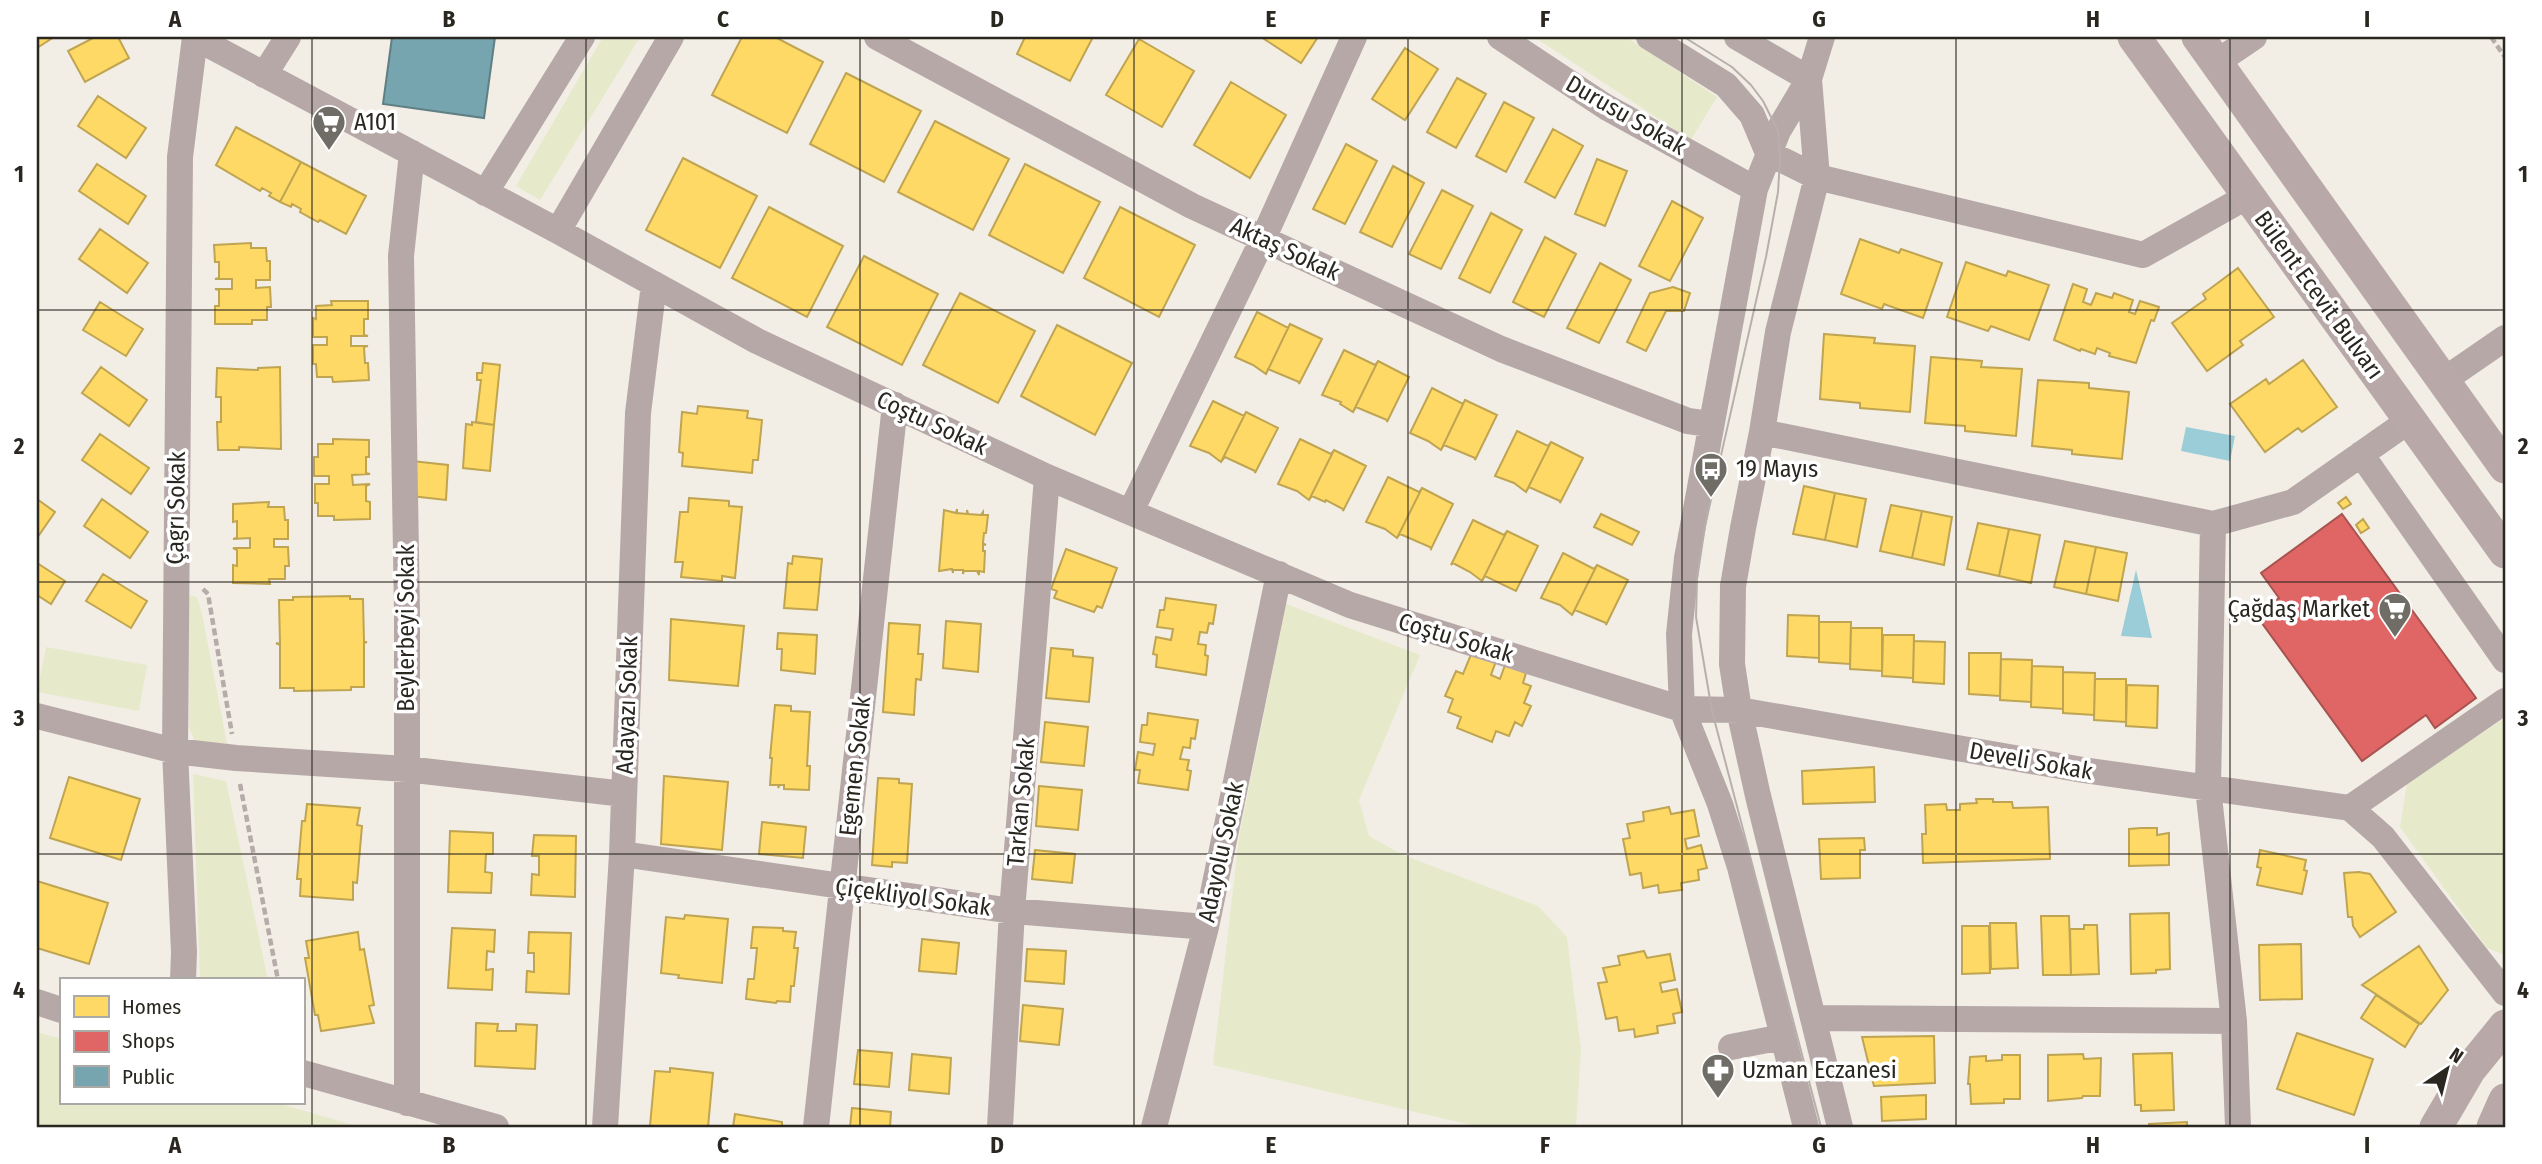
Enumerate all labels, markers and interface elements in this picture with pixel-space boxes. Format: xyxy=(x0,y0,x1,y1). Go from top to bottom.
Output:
text: A xyxy=(168,5,182,33)
text: B xyxy=(443,5,456,33)
text: C xyxy=(717,5,729,33)
text: D xyxy=(990,5,1004,33)
text: E xyxy=(1266,5,1277,33)
text: F xyxy=(1540,5,1550,33)
text: G xyxy=(1812,5,1826,33)
text: H xyxy=(2086,5,2100,33)
text: I xyxy=(2364,5,2370,33)
street label: Durusu Sokak xyxy=(1561,69,1692,161)
supermarket icon: A101 xyxy=(310,103,348,152)
place label: A101 xyxy=(354,108,396,136)
text: 1 xyxy=(14,160,24,188)
text: 1 xyxy=(2518,160,2528,188)
street label: Bülent Ecevit Bulvarı xyxy=(2249,206,2389,384)
street label: Aktaş Sokak xyxy=(1226,212,1345,287)
street label: Coştu Sokak xyxy=(872,385,993,461)
text: 2 xyxy=(13,432,25,460)
text: 2 xyxy=(2517,432,2529,460)
street label: Çagrı Sokak xyxy=(161,450,191,565)
bus stop icon: 19 Mayıs xyxy=(1692,450,1730,499)
place label: 19 Mayıs xyxy=(1736,455,1818,483)
street label: Beylerbeyi Sokak xyxy=(392,544,420,712)
supermarket icon: Çağdaş Market xyxy=(2376,590,2414,639)
place label: Çağdaş Market xyxy=(2227,595,2370,623)
street label: Coştu Sokak xyxy=(1395,607,1518,669)
street label: Adayazı Sokak xyxy=(611,635,643,775)
street label: Egemen Sokak xyxy=(834,694,876,837)
text: 3 xyxy=(13,704,25,732)
text: 3 xyxy=(2517,704,2529,732)
street label: Tarkan Sokak xyxy=(1001,736,1041,868)
street label: Develi Sokak xyxy=(1967,736,2096,786)
street label: Adayolu Sokak xyxy=(1192,778,1250,925)
street label: Çiçekliyol Sokak xyxy=(833,872,993,922)
text: 4 xyxy=(13,976,25,1004)
text: 4 xyxy=(2517,976,2529,1004)
legend xyxy=(60,978,304,1104)
text: Homes xyxy=(122,994,181,1020)
text: Shops xyxy=(122,1028,175,1054)
north arrow xyxy=(2412,1034,2482,1104)
text: N xyxy=(2445,1043,2468,1068)
pharmacy icon: Uzman Eczanesi xyxy=(1699,1051,1737,1100)
place label: Uzman Eczanesi xyxy=(1742,1056,1897,1084)
text: Public xyxy=(122,1064,174,1090)
text: A xyxy=(168,1131,182,1159)
text: B xyxy=(443,1131,456,1159)
text: C xyxy=(717,1131,729,1159)
text: D xyxy=(990,1131,1004,1159)
text: E xyxy=(1266,1131,1277,1159)
text: F xyxy=(1540,1131,1550,1159)
text: G xyxy=(1812,1131,1826,1159)
text: H xyxy=(2086,1131,2100,1159)
text: I xyxy=(2364,1131,2370,1159)

